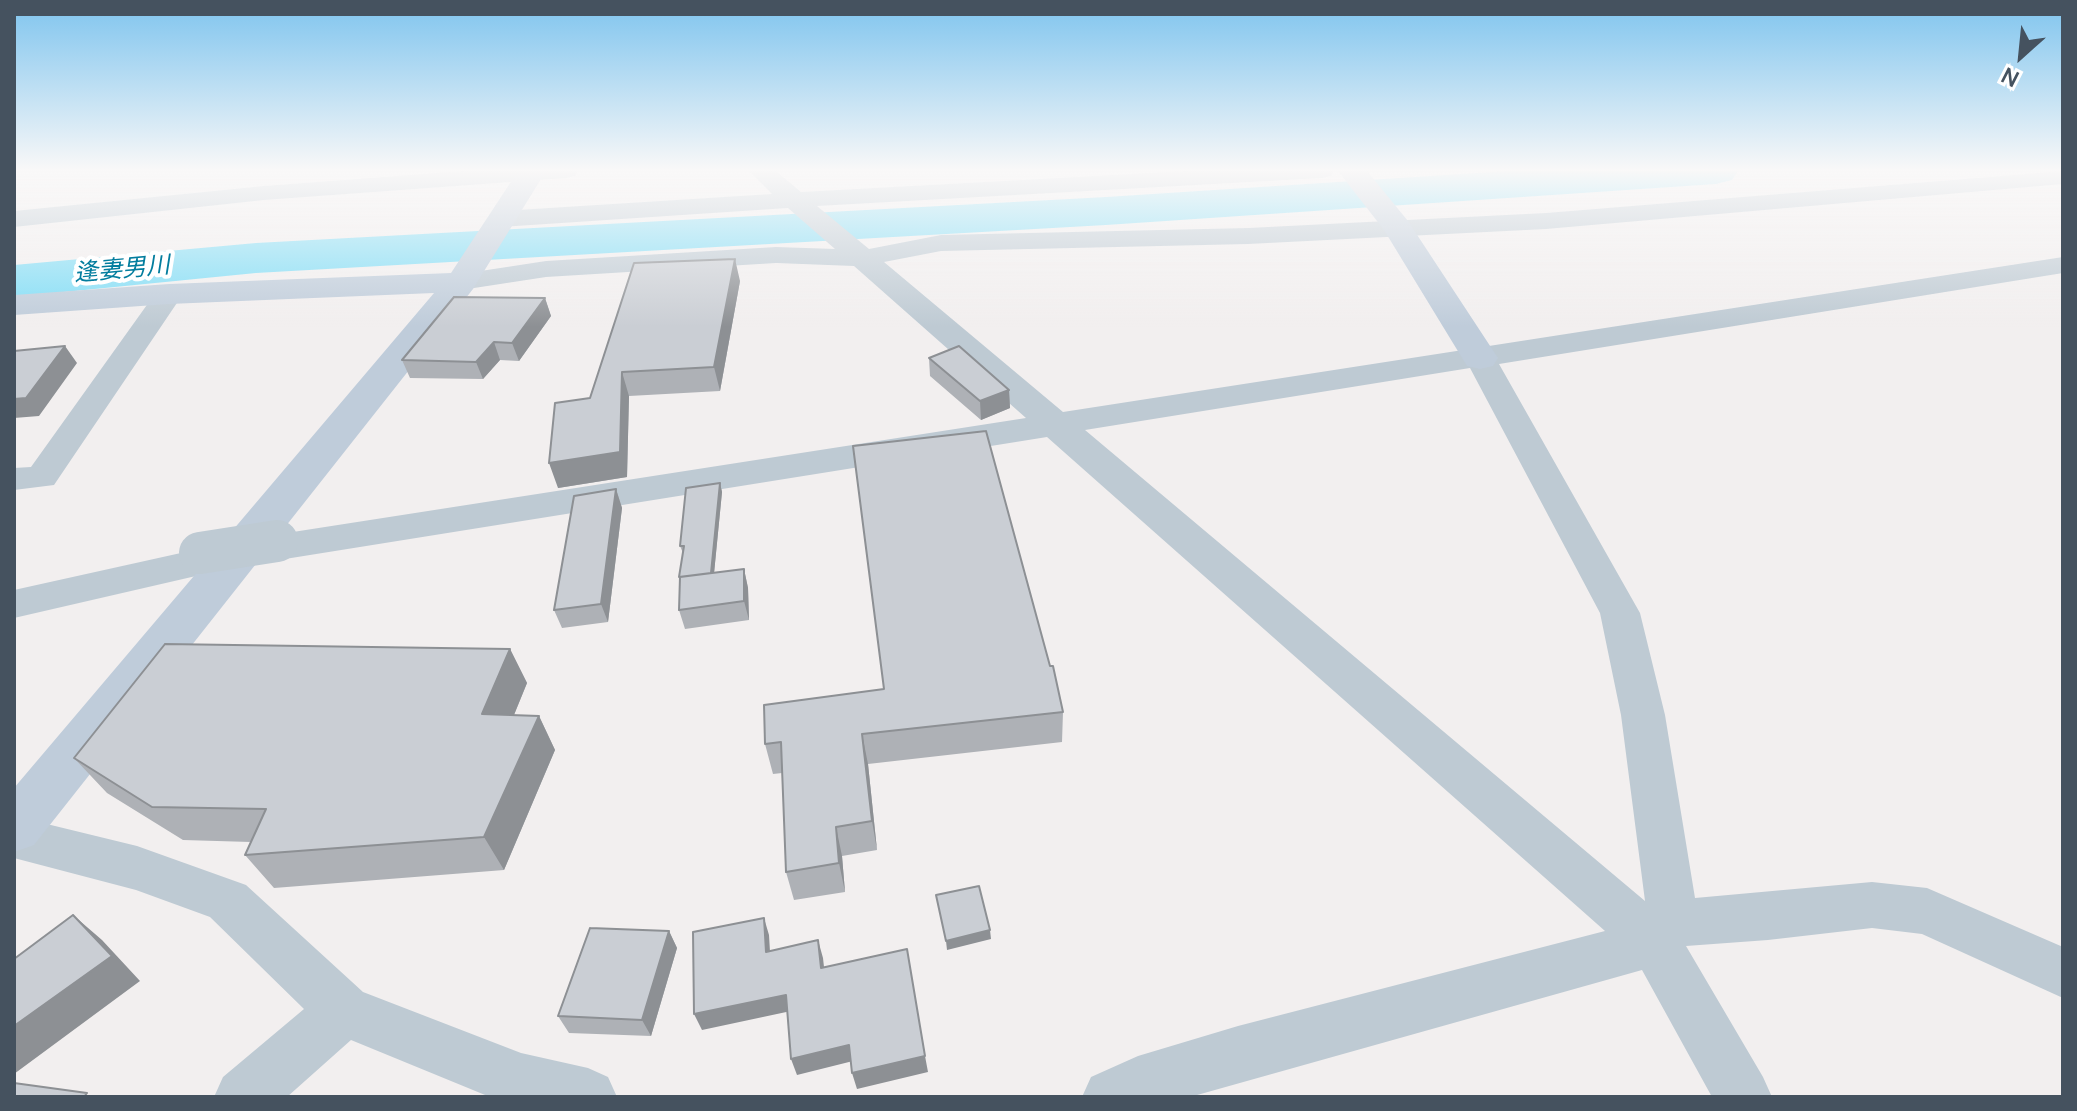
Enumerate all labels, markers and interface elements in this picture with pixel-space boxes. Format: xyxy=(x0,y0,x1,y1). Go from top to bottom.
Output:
north arrow xyxy=(1981,16,2061,96)
text: N xyxy=(1996,60,2024,94)
water label: 逢妻男川 xyxy=(73,251,171,289)

